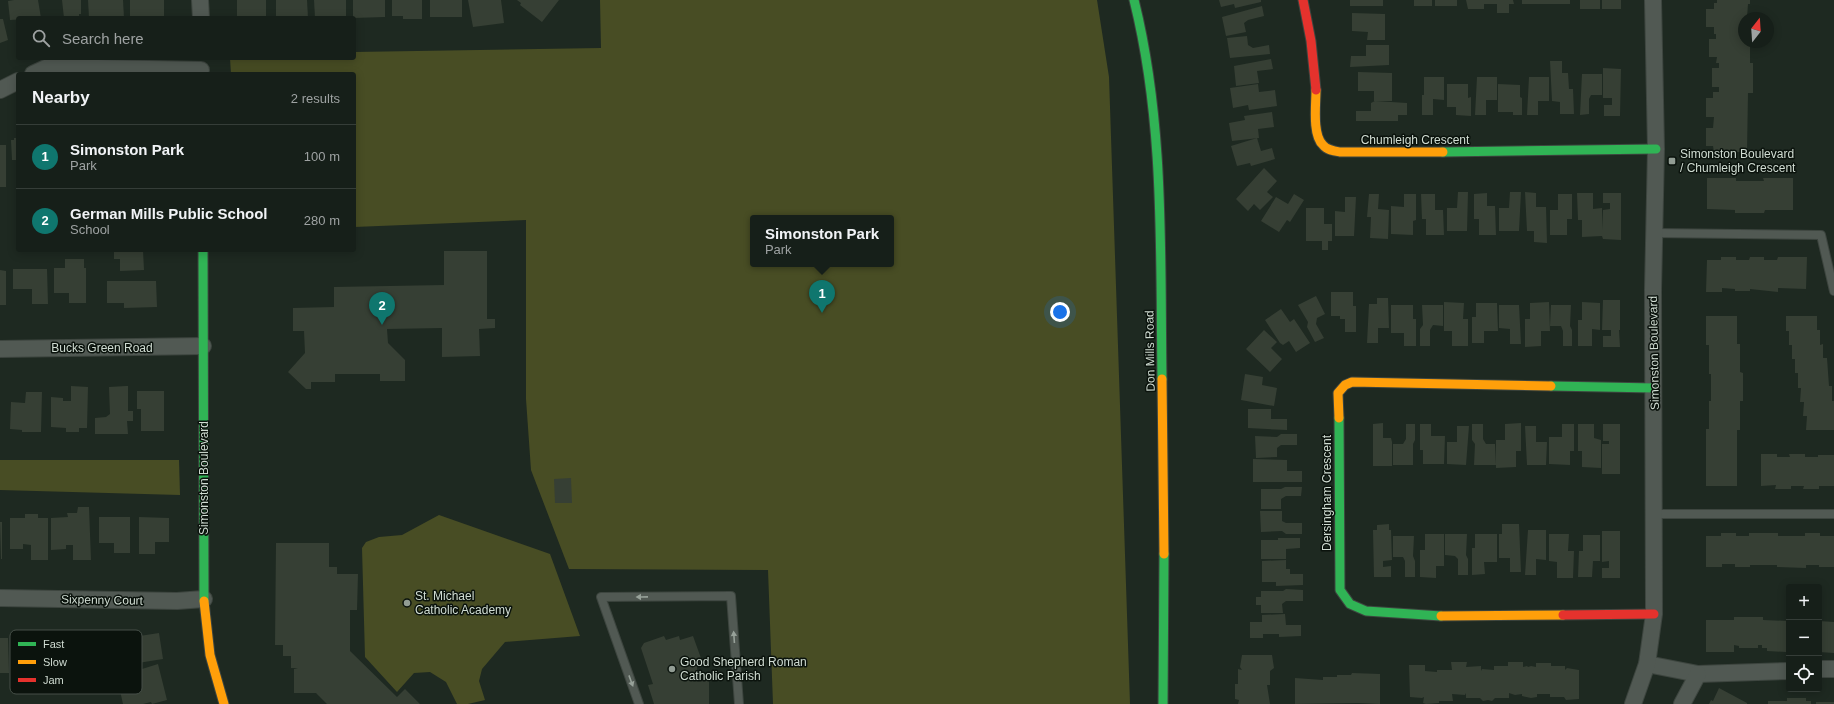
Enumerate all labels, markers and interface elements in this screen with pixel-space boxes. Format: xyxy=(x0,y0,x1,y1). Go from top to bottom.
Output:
north arrow xyxy=(1738,12,1774,48)
search box xyxy=(16,16,356,60)
icon: search xyxy=(30,27,52,49)
text: Search here xyxy=(62,30,144,47)
text: Nearby xyxy=(32,88,90,107)
text: 2 results xyxy=(291,91,340,106)
street label: Chumleigh Crescent xyxy=(1361,133,1470,147)
text: Simonston Park xyxy=(70,141,184,158)
place label: Simonston Boulevard / Chumleigh Crescent xyxy=(1680,147,1796,175)
text: 1 xyxy=(41,149,49,164)
text: 100 m xyxy=(304,149,340,164)
marker: Simonston Boulevard / Chumleigh Crescent xyxy=(1667,156,1677,166)
text: Park xyxy=(70,158,97,173)
text: German Mills Public School xyxy=(70,205,268,222)
text: 2 xyxy=(41,213,49,228)
text: 280 m xyxy=(304,213,340,228)
popup xyxy=(750,215,894,267)
text: School xyxy=(70,222,110,237)
text: Simonston Park xyxy=(765,225,879,242)
text: Park xyxy=(765,242,792,257)
pin: 1 xyxy=(809,280,835,313)
pin: 2 xyxy=(369,292,395,325)
street label: Simonston Boulevard xyxy=(1646,296,1662,410)
your location xyxy=(1050,302,1070,322)
street label: Don Mills Road xyxy=(1142,310,1158,392)
street label: Bucks Green Road xyxy=(51,341,153,355)
street label: Simonston Boulevard xyxy=(197,421,211,535)
street label: Dersingham Crescent xyxy=(1320,434,1334,551)
map controls xyxy=(1786,584,1822,692)
button: + xyxy=(1786,584,1822,620)
place label: St. Michael Catholic Academy xyxy=(415,589,511,617)
street label: Sixpenny Court xyxy=(61,592,144,608)
one-way arrow xyxy=(635,594,648,600)
marker: St. Michael Catholic Academy xyxy=(402,598,412,608)
button: − xyxy=(1786,620,1822,656)
legend xyxy=(10,630,142,694)
one-way arrow xyxy=(730,631,737,643)
text: Fast xyxy=(43,638,64,650)
place label: Good Shepherd Roman Catholic Parish xyxy=(680,655,807,683)
text: Slow xyxy=(43,656,67,668)
button: locate xyxy=(1786,656,1822,692)
marker: Good Shepherd Roman Catholic Parish xyxy=(667,664,677,674)
text: Jam xyxy=(43,674,64,686)
one-way arrow xyxy=(628,676,634,688)

